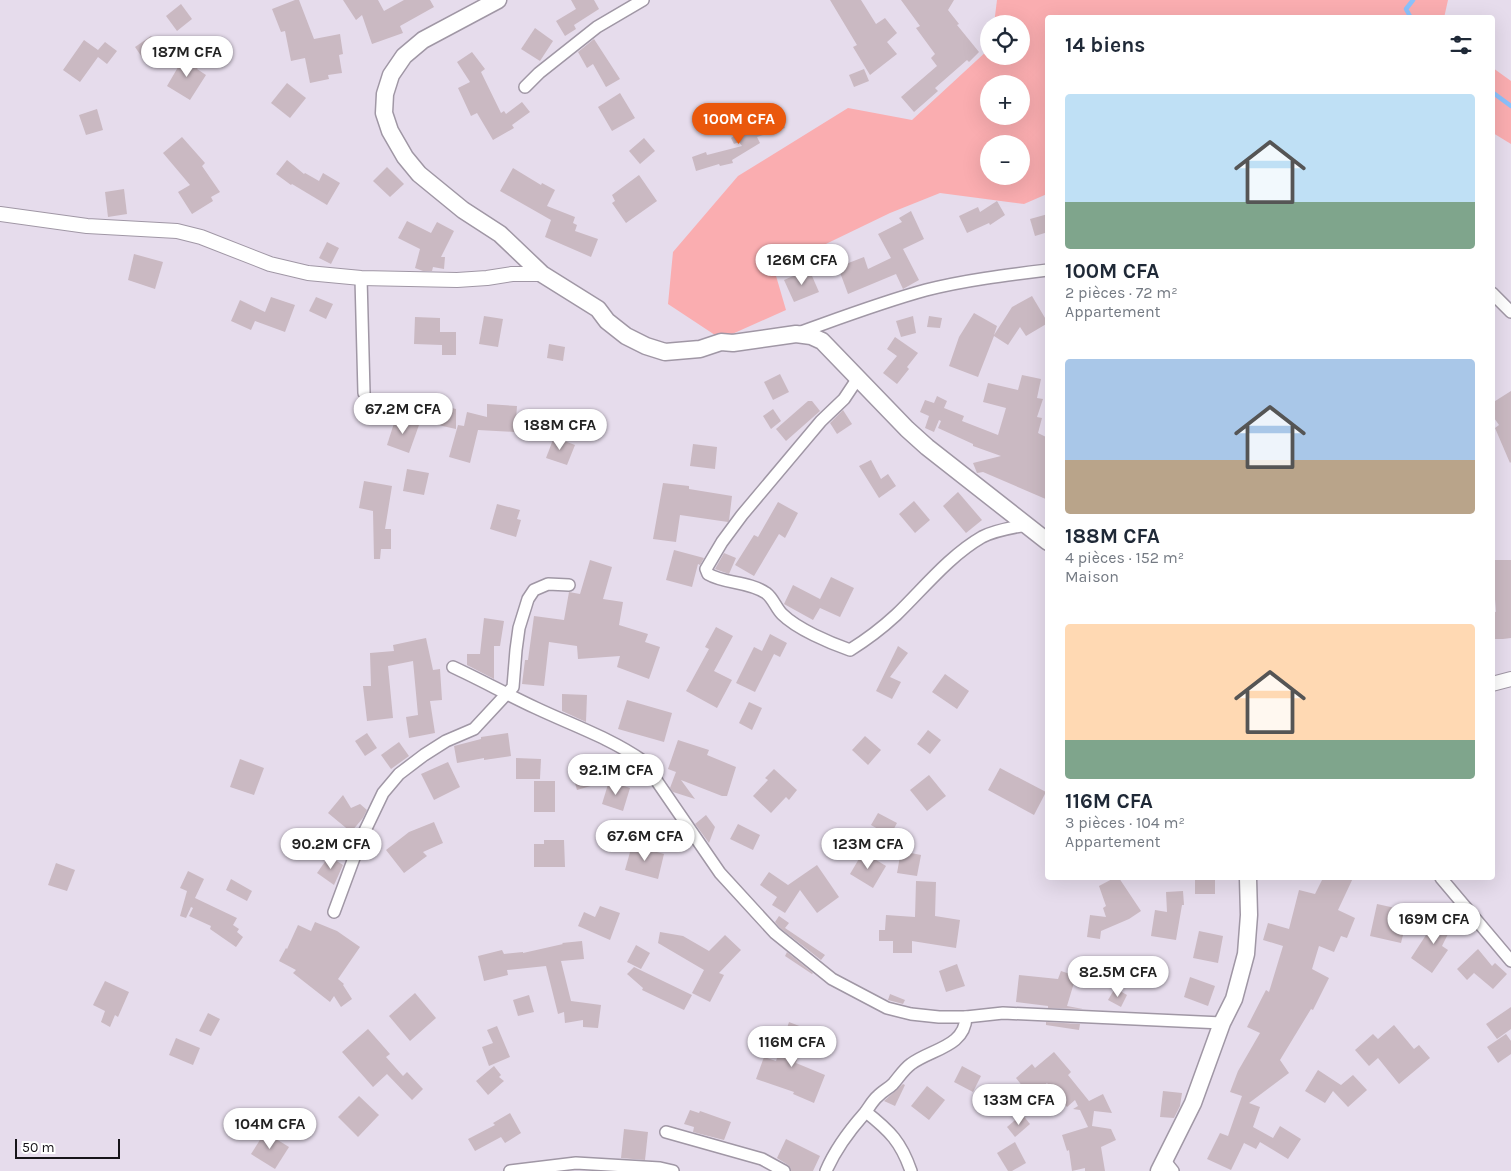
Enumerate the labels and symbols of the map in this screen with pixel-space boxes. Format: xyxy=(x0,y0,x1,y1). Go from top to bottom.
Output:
pin: 187M CFA xyxy=(135,36,239,78)
pin: 100M CFA xyxy=(687,102,791,145)
pin: 126M CFA xyxy=(750,244,854,286)
pin: 67.2M CFA xyxy=(346,392,460,435)
pin: 188M CFA xyxy=(508,408,612,451)
pin: 92.1M CFA xyxy=(559,754,673,796)
pin: 67.6M CFA xyxy=(588,820,702,862)
pin: 90.2M CFA xyxy=(274,828,388,870)
pin: 123M CFA xyxy=(816,828,920,870)
pin: 169M CFA xyxy=(1382,902,1486,945)
pin: 82.5M CFA xyxy=(1061,956,1175,998)
pin: 116M CFA xyxy=(740,1026,844,1068)
pin: 133M CFA xyxy=(967,1084,1071,1126)
pin: 104M CFA xyxy=(218,1108,322,1150)
scale bar xyxy=(15,1136,120,1159)

